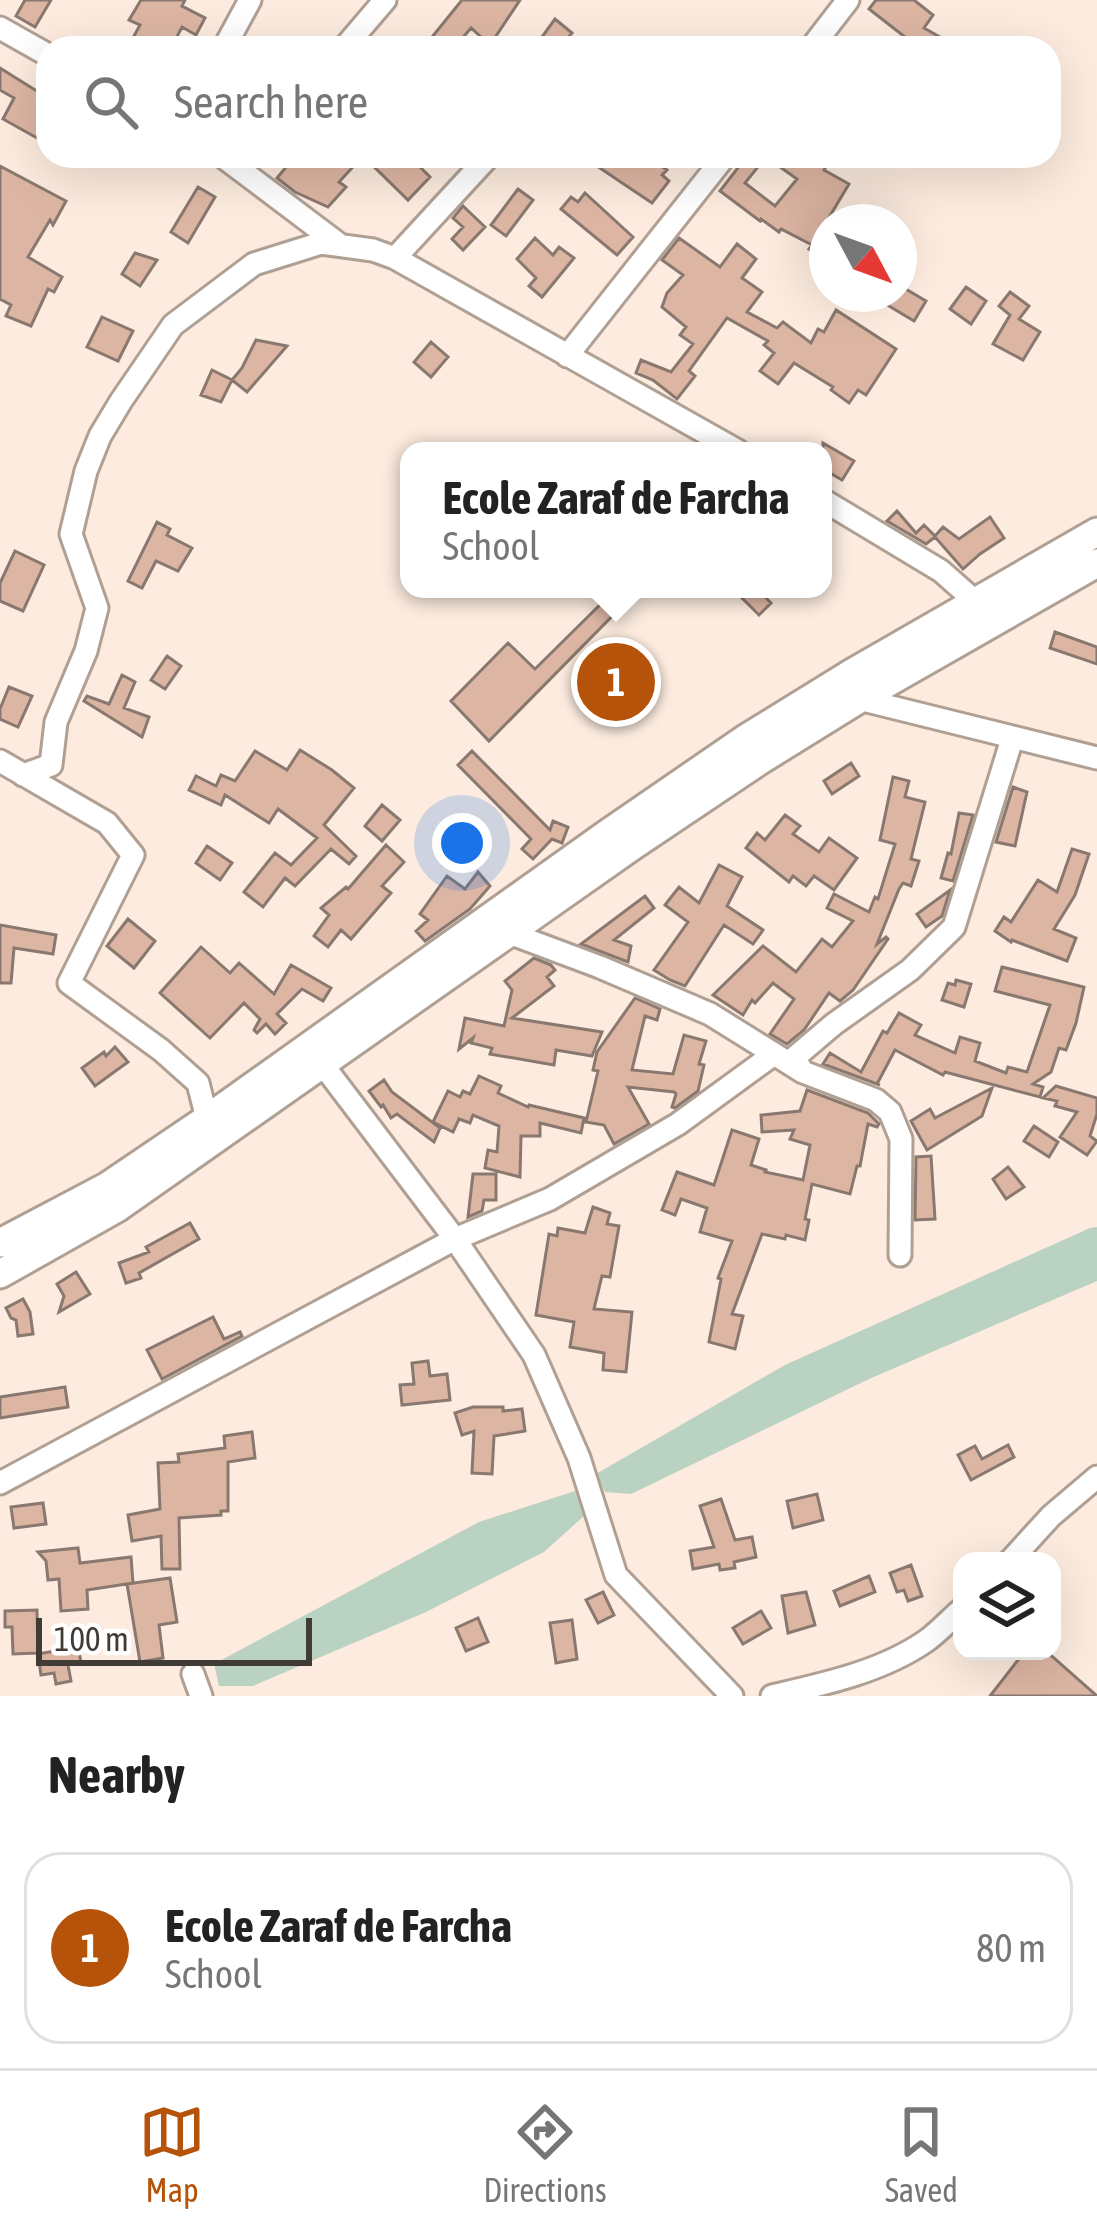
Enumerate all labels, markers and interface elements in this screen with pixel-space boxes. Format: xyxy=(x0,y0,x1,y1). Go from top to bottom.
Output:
search box xyxy=(36,36,1061,168)
icon: search xyxy=(78,69,144,135)
text: Search here xyxy=(174,76,368,128)
north arrow xyxy=(809,204,917,312)
popup xyxy=(400,442,832,598)
text: Ecole Zaraf de Farcha xyxy=(443,472,789,524)
text: School xyxy=(443,524,539,568)
pin: 1 xyxy=(577,637,655,727)
your location xyxy=(432,813,492,873)
map controls xyxy=(953,1552,1061,1660)
button: layers xyxy=(953,1552,1061,1660)
scale bar xyxy=(36,1612,312,1665)
text: 100 m xyxy=(54,1620,129,1658)
text: Nearby xyxy=(48,1745,185,1804)
text: Ecole Zaraf de Farcha xyxy=(165,1900,512,1952)
text: 1 xyxy=(81,1926,99,1970)
text: 80 m xyxy=(976,1926,1046,1970)
text: School xyxy=(165,1952,262,1996)
tab: Map xyxy=(139,2099,205,2209)
tab: Directions xyxy=(483,2099,607,2209)
tab: Saved xyxy=(885,2099,958,2209)

